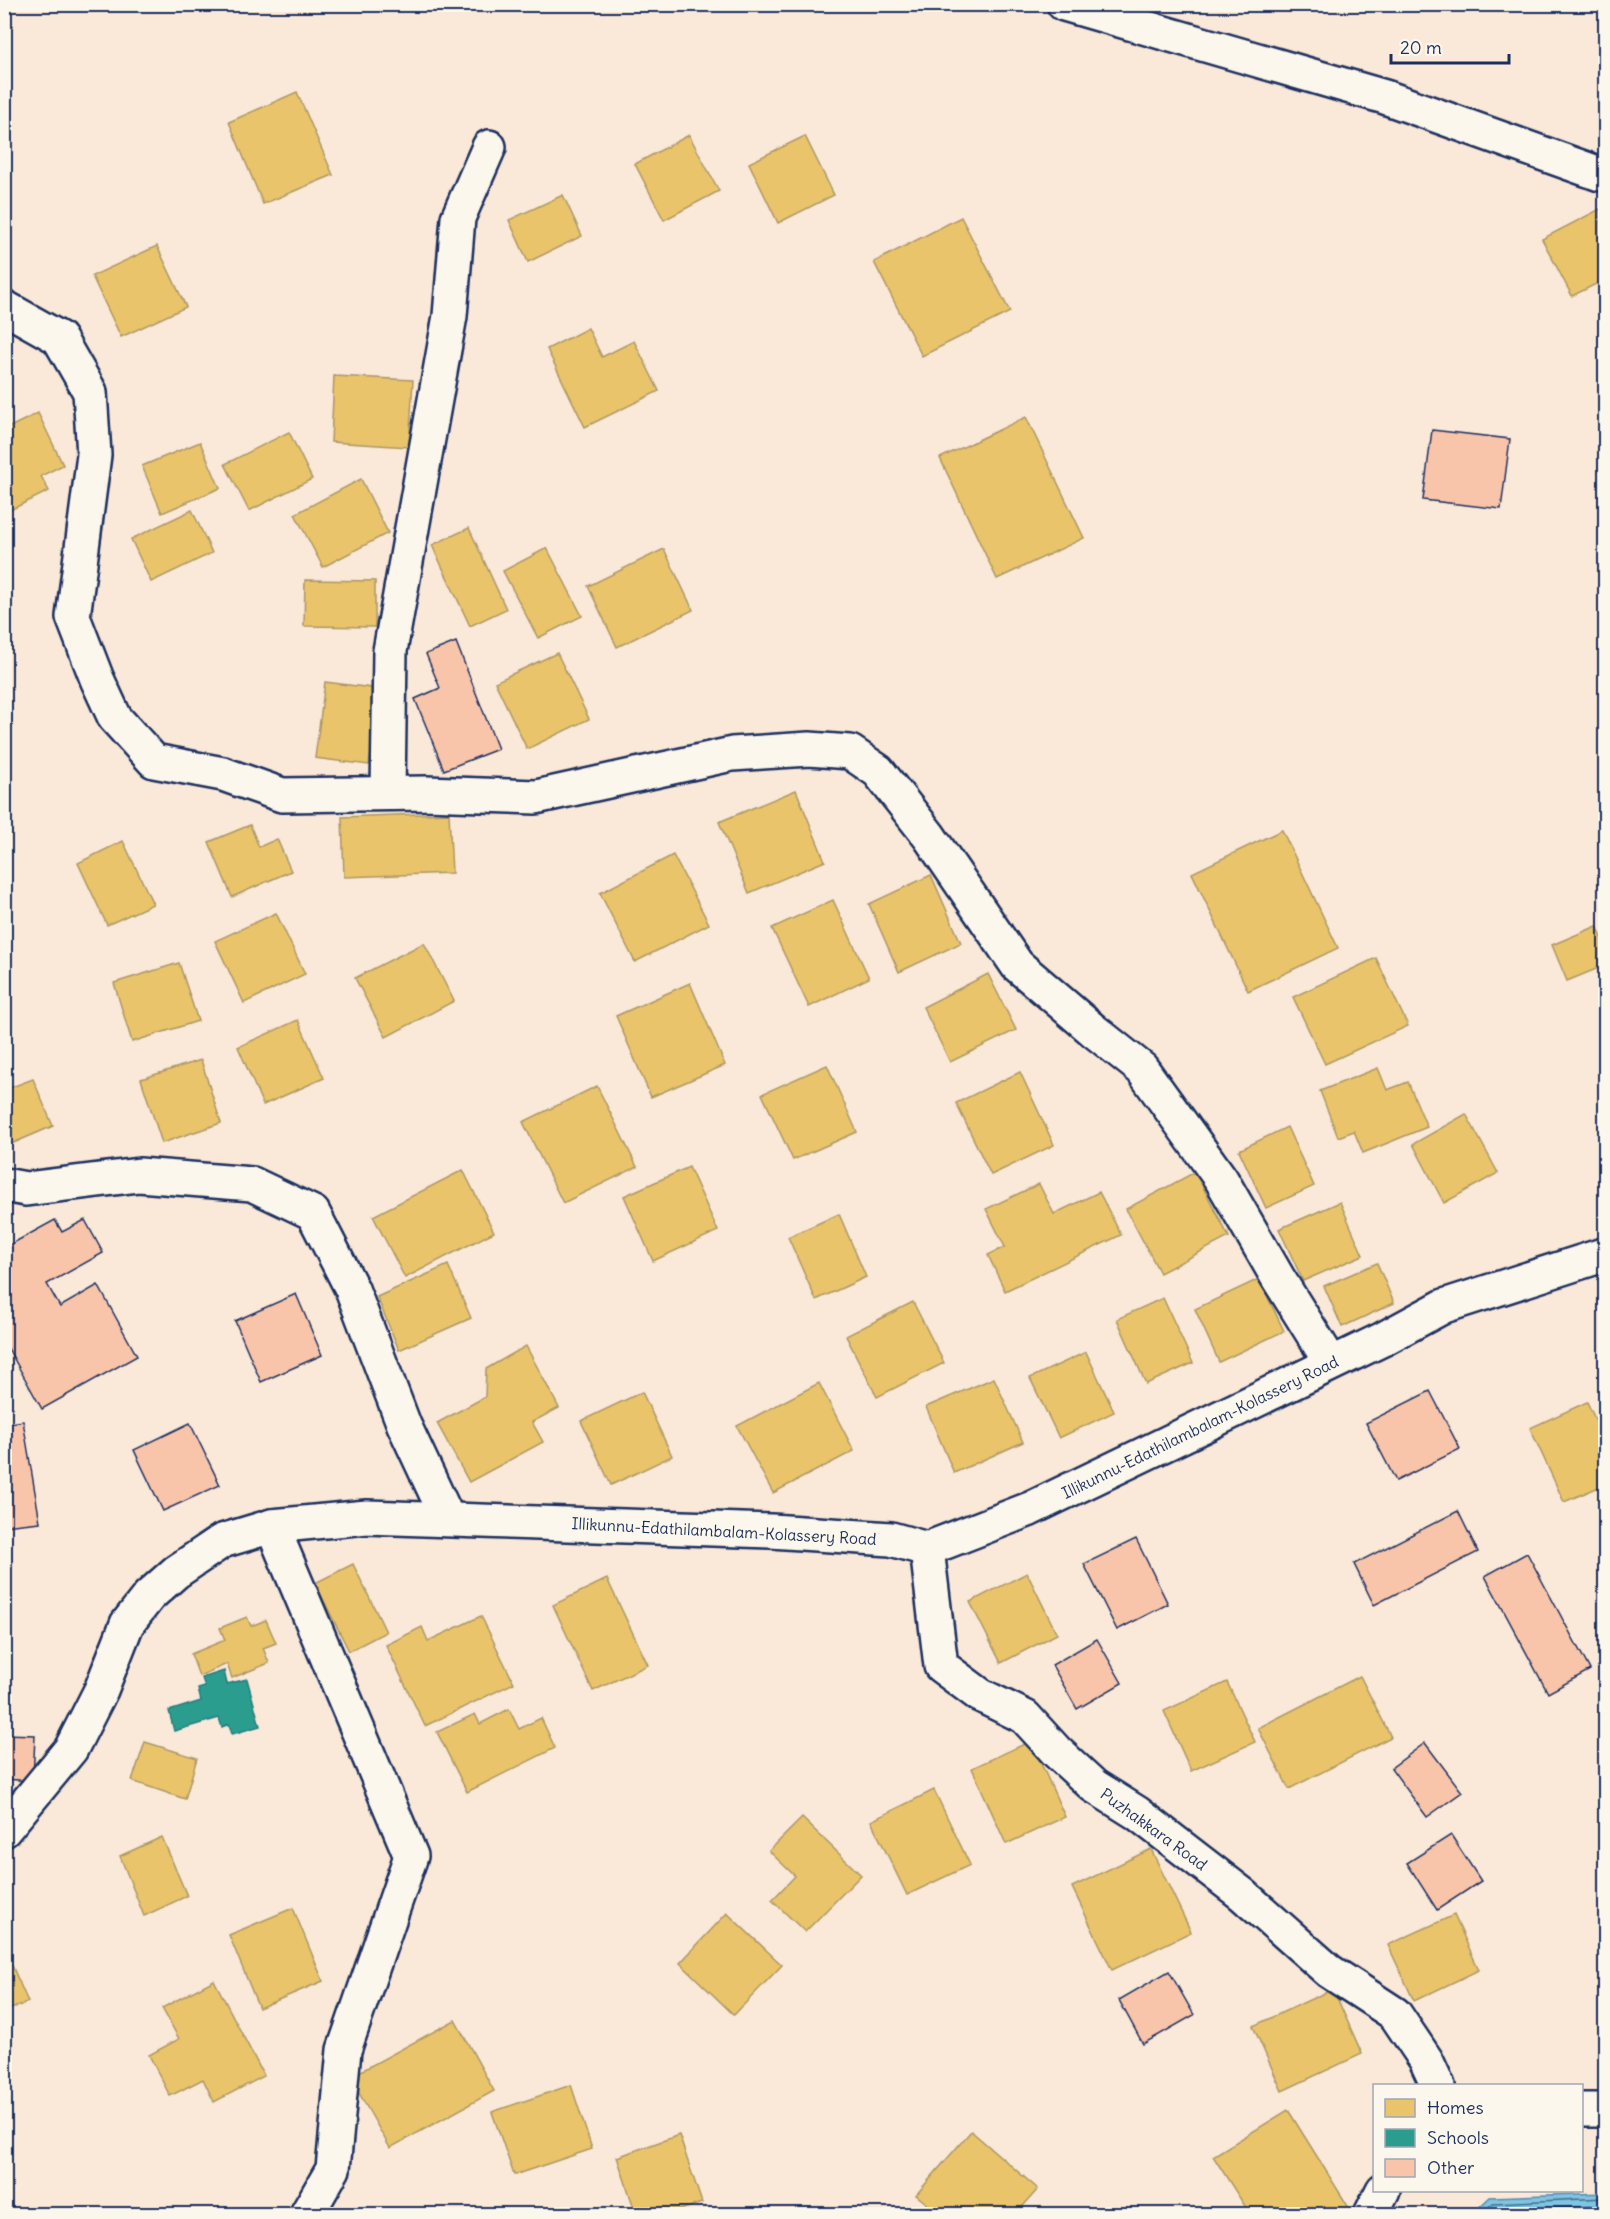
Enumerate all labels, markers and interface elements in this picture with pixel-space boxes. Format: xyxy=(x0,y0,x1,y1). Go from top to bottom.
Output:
scale bar xyxy=(1391,27,1510,65)
text: 20 m xyxy=(1400,36,1442,59)
street label: Illikunnu-Edathilambalam-Kolassery Road xyxy=(1058,1351,1342,1503)
street label: Illikunnu-Edathilambalam-Kolassery Road xyxy=(571,1513,877,1549)
street label: Puzhakkara Road xyxy=(1097,1784,1211,1874)
legend xyxy=(1373,2084,1583,2192)
text: Homes xyxy=(1427,2096,1484,2119)
text: Schools xyxy=(1427,2126,1489,2149)
text: Other xyxy=(1427,2156,1475,2179)

